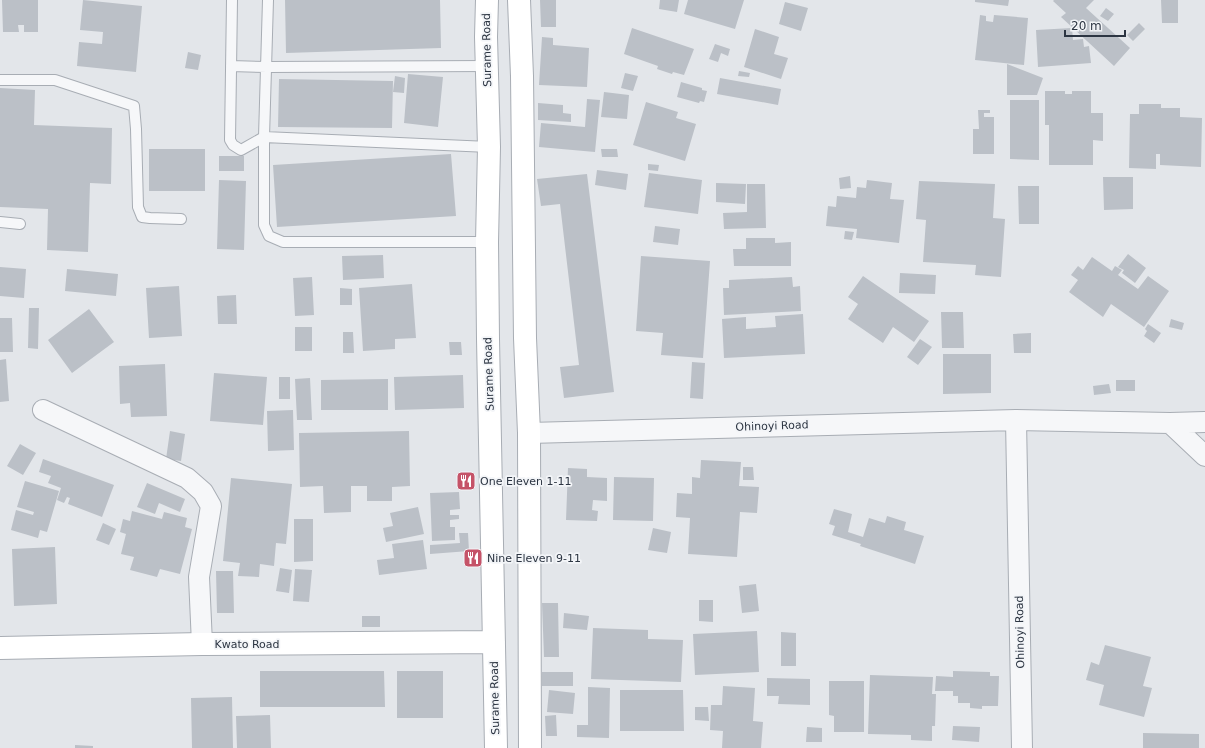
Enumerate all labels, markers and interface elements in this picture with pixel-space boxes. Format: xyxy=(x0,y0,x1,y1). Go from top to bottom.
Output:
scale bar xyxy=(1065,12,1125,38)
street label: Surame Road xyxy=(480,13,494,87)
text: 20 m xyxy=(1071,19,1102,33)
street label: Surame Road xyxy=(481,337,497,411)
street label: Ohinoyi Road xyxy=(735,418,809,434)
restaurant icon: One Eleven 1-11 xyxy=(455,470,477,492)
place label: One Eleven 1-11 xyxy=(480,475,571,488)
restaurant icon: Nine Eleven 9-11 xyxy=(462,547,484,569)
place label: Nine Eleven 9-11 xyxy=(487,552,581,565)
street label: Ohinoyi Road xyxy=(1013,595,1027,669)
street label: Kwato Road xyxy=(214,638,280,651)
street label: Surame Road xyxy=(488,661,502,735)

